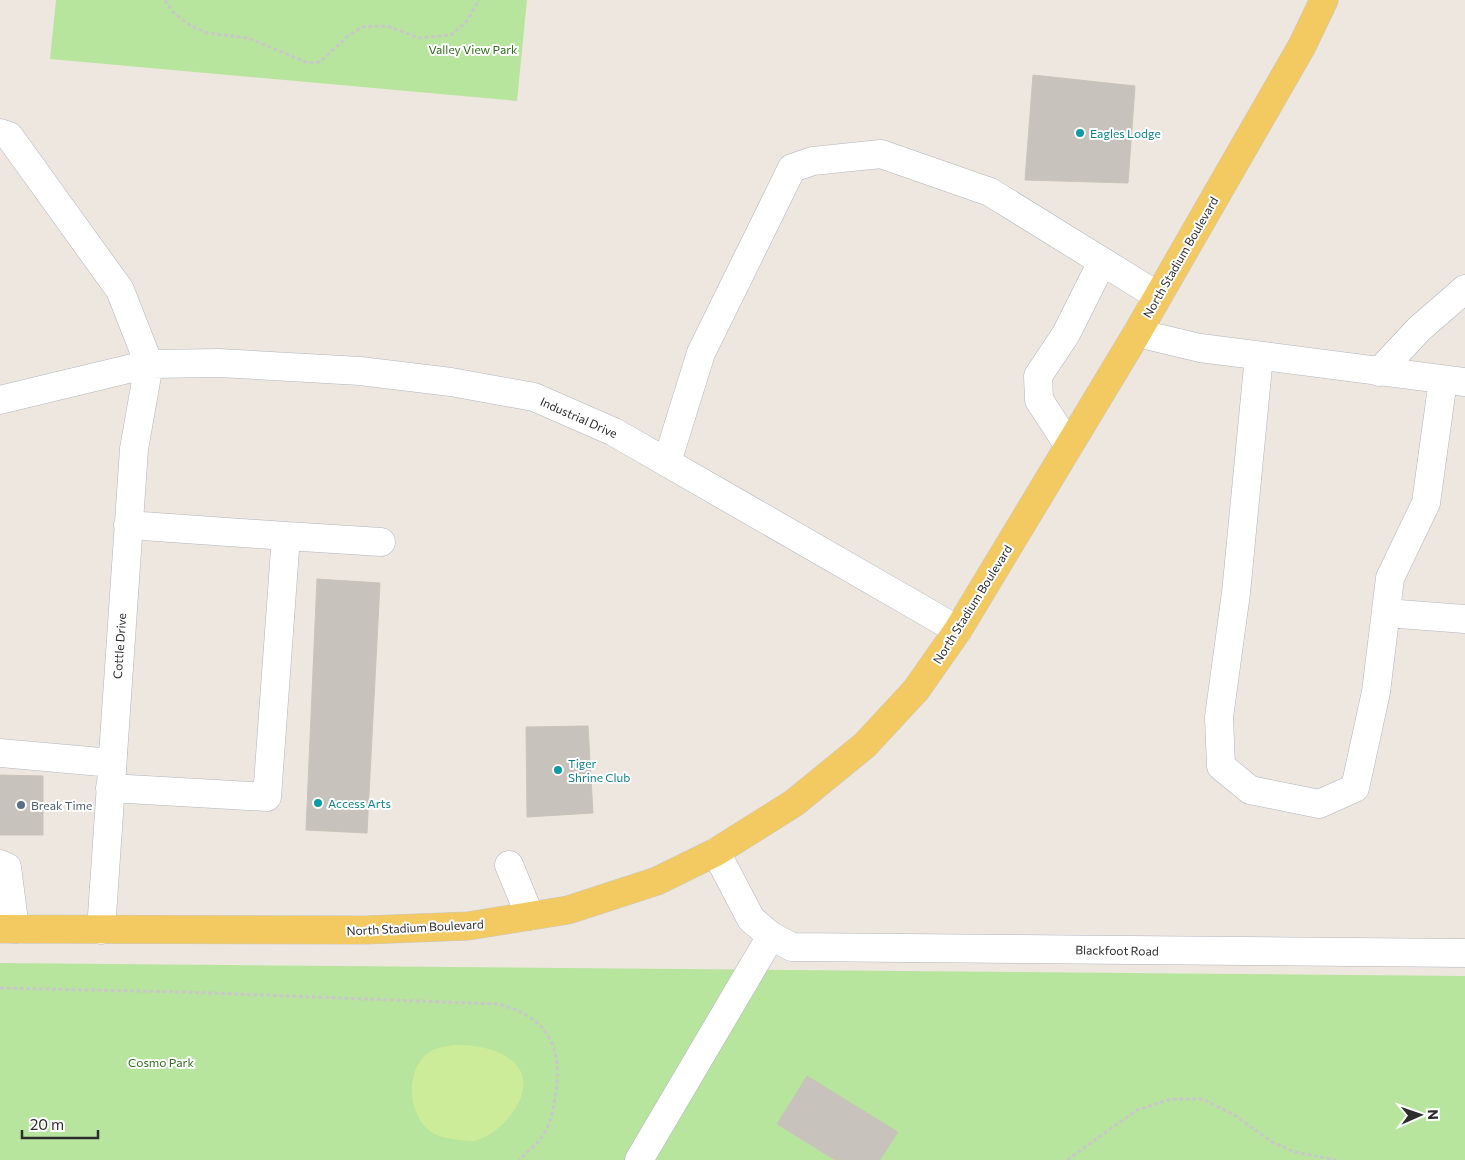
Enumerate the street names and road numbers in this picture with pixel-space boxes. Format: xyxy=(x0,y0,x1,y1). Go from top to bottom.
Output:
street label: North Stadium Boulevard xyxy=(1140,194,1220,320)
street label: Industrial Drive xyxy=(538,394,620,440)
street label: North Stadium Boulevard xyxy=(930,542,1014,666)
street label: Cottle Drive xyxy=(110,613,128,679)
street label: North Stadium Boulevard xyxy=(346,916,484,938)
street label: Blackfoot Road xyxy=(1075,942,1159,958)

